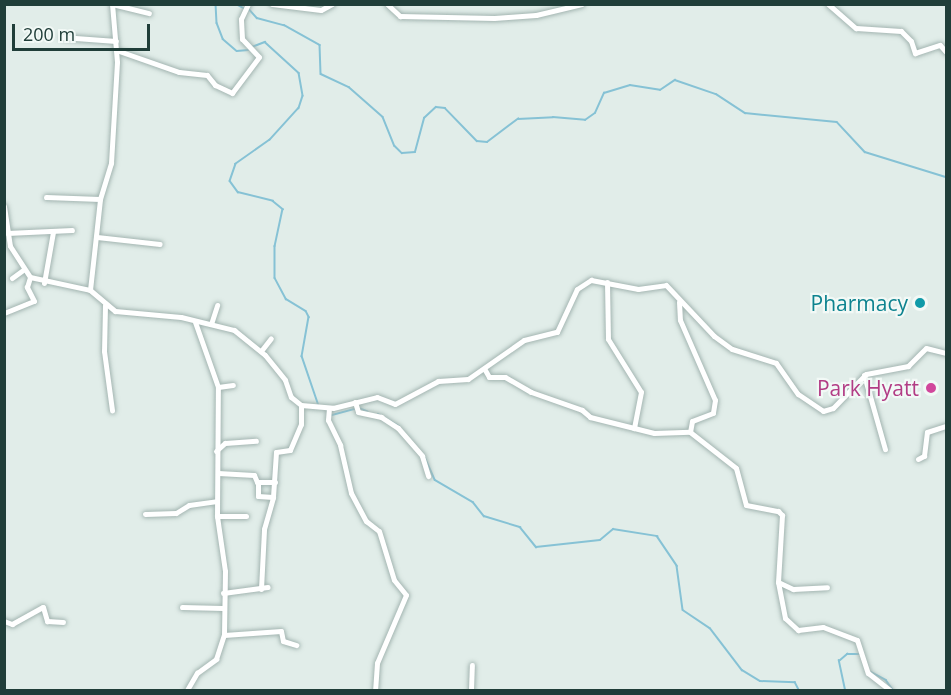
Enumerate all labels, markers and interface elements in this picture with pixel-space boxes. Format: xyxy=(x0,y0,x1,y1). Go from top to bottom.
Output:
scale bar xyxy=(15,12,153,50)
text: 200 m xyxy=(23,22,75,46)
place label: Pharmacy xyxy=(811,290,908,316)
marker: Pharmacy xyxy=(913,296,927,310)
place label: Park Hyatt xyxy=(817,375,919,401)
marker: Park Hyatt xyxy=(924,381,938,395)

